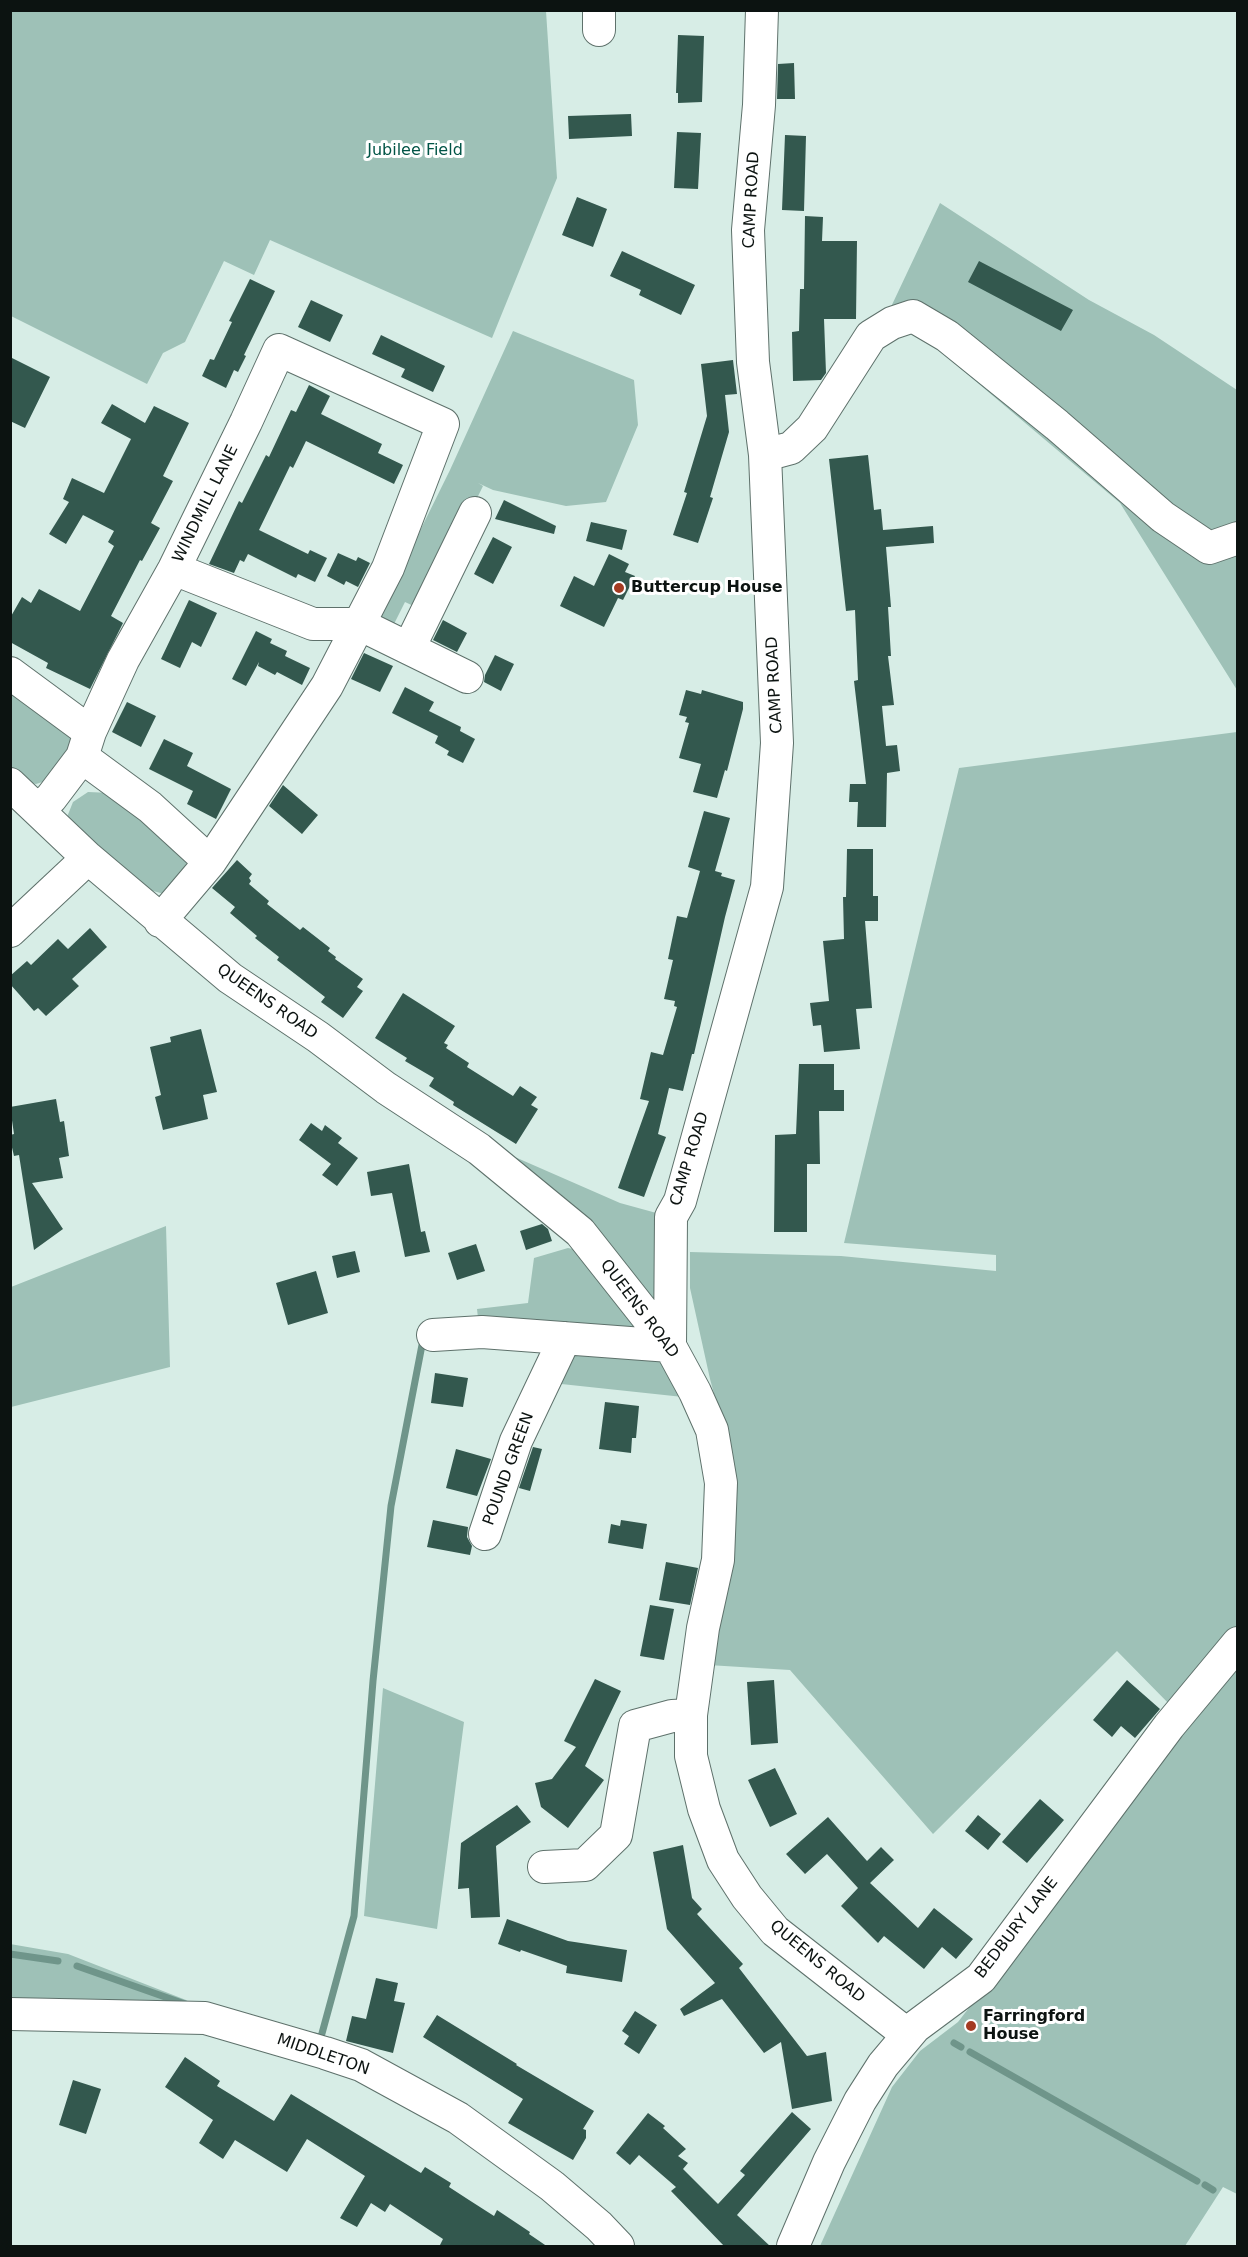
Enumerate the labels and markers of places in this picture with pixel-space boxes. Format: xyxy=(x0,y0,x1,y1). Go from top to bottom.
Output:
place label: Buttercup House xyxy=(631,578,783,598)
marker: Buttercup House xyxy=(612,581,626,595)
place label: Farringford House xyxy=(983,2007,1085,2045)
marker: Farringford House xyxy=(964,2019,978,2033)

